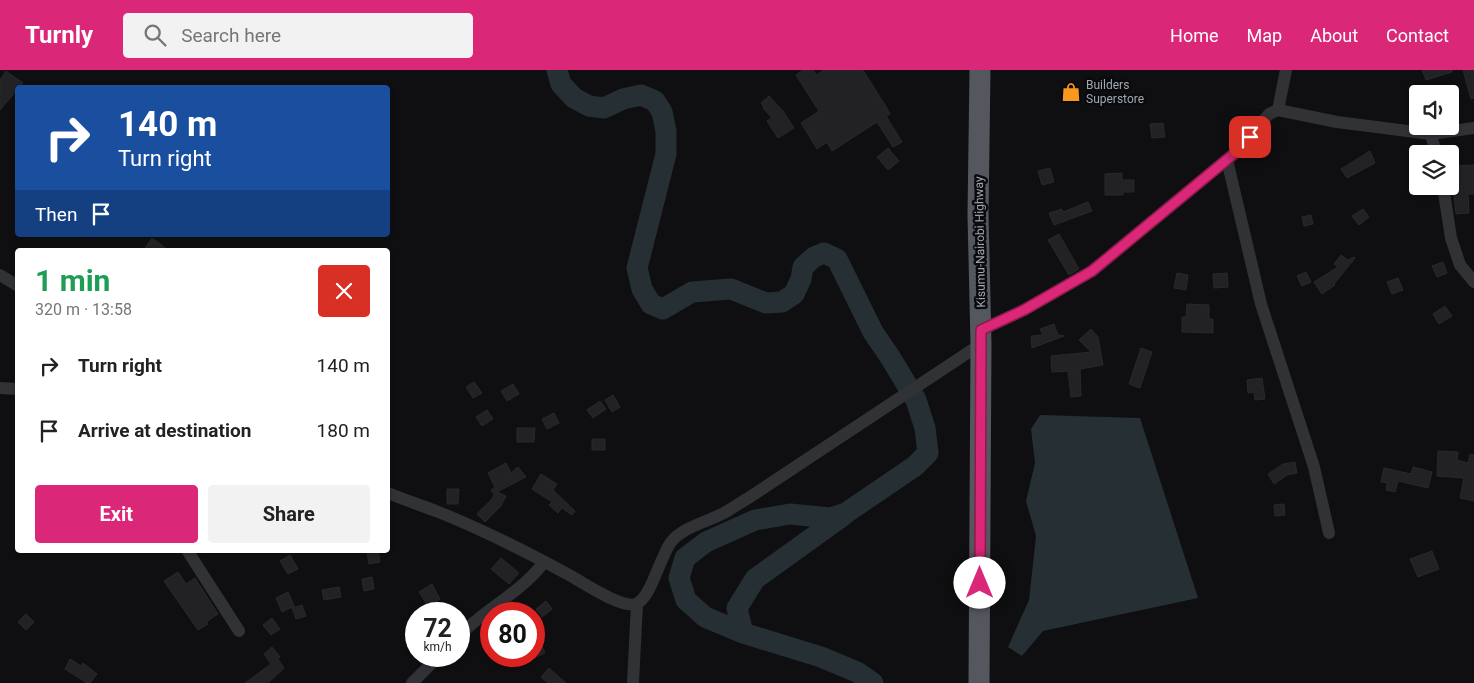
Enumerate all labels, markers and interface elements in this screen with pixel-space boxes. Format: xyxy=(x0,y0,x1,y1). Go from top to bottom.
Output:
search box xyxy=(123,13,473,58)
text: Turnly xyxy=(25,21,93,49)
icon: search xyxy=(141,21,169,49)
text: Search here xyxy=(181,24,281,47)
text: Home xyxy=(1170,25,1219,46)
text: Map xyxy=(1247,25,1282,46)
text: About xyxy=(1310,25,1358,46)
text: Contact xyxy=(1386,25,1449,46)
place label: Builders Superstore xyxy=(1086,78,1144,106)
shop icon: Builders Superstore xyxy=(1060,81,1082,103)
map controls xyxy=(1409,85,1459,195)
button: sound xyxy=(1409,85,1459,135)
text: 140 m xyxy=(118,104,217,145)
icon: right xyxy=(35,105,100,170)
pin xyxy=(1229,116,1271,158)
icon: arrive xyxy=(1236,123,1264,151)
button: layers xyxy=(1409,145,1459,195)
text: Turn right xyxy=(118,146,212,171)
street label: Kisumu-Nairobi Highway xyxy=(972,176,988,308)
icon: arrive xyxy=(87,200,115,228)
text: Then xyxy=(35,203,77,226)
text: 1 min xyxy=(35,263,110,298)
button: close xyxy=(318,265,370,317)
text: 320 m · 13:58 xyxy=(35,300,132,319)
icon: right xyxy=(35,352,63,380)
text: Turn right xyxy=(78,354,162,377)
text: 140 m xyxy=(317,354,370,377)
icon: arrive xyxy=(35,417,63,445)
text: Arrive at destination xyxy=(78,419,251,442)
text: 180 m xyxy=(317,419,370,442)
button: Exit xyxy=(35,485,198,543)
button: Share xyxy=(208,485,370,543)
position arrow xyxy=(953,556,1005,608)
speed limit sign: 80 xyxy=(480,602,545,667)
text: 72 xyxy=(423,614,452,643)
text: km/h xyxy=(423,640,452,654)

